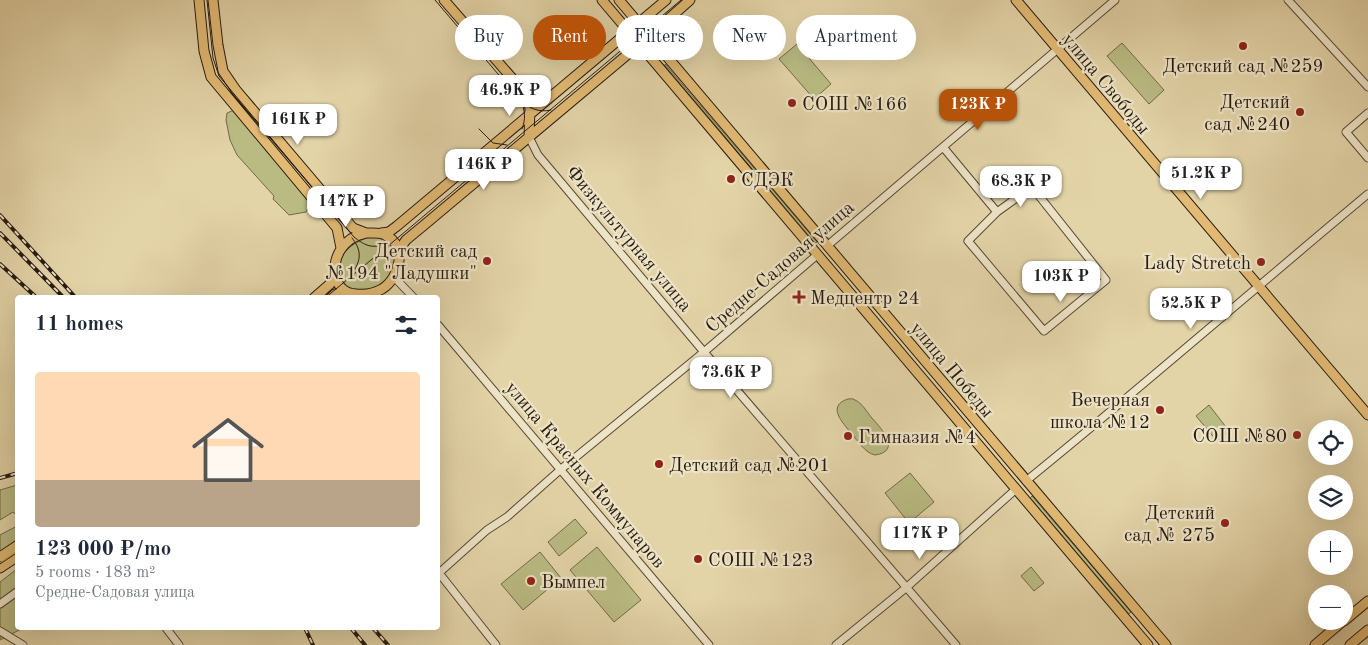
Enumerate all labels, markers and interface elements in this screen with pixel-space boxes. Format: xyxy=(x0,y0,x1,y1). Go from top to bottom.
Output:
chip: Buy xyxy=(455,15,523,60)
chip: Rent xyxy=(533,15,606,60)
chip: Filters xyxy=(616,15,703,60)
chip: New xyxy=(713,15,786,60)
chip: Apartment xyxy=(796,15,916,60)
street label: улица Свободы xyxy=(1058,30,1153,139)
marker: Детский сад №259 xyxy=(1237,40,1249,52)
place label: Детский сад №259 xyxy=(1162,58,1324,77)
pin: 46.9K ₽ xyxy=(464,74,556,117)
text: 46.9K ₽ xyxy=(480,83,540,99)
pin: 123K ₽ xyxy=(937,88,1019,131)
place label: Детский сад №240 xyxy=(1204,94,1290,135)
place label: СОШ №166 xyxy=(802,96,908,115)
marker: СОШ №166 xyxy=(786,97,798,109)
text: 123K ₽ xyxy=(950,97,1006,113)
pin: 161K ₽ xyxy=(257,104,339,146)
marker: Детский сад №240 xyxy=(1294,106,1306,118)
text: 161K ₽ xyxy=(270,112,326,128)
pin: 146K ₽ xyxy=(443,148,525,191)
text: 146K ₽ xyxy=(456,157,512,173)
pin: 51.2K ₽ xyxy=(1155,158,1247,200)
street label: Физкультурная улица xyxy=(562,163,695,317)
pin: 68.3K ₽ xyxy=(975,166,1067,208)
text: 51.2K ₽ xyxy=(1171,166,1231,182)
place label: СДЭК xyxy=(741,172,794,191)
marker: СДЭК xyxy=(725,173,737,185)
text: 68.3K ₽ xyxy=(991,174,1051,190)
pin: 147K ₽ xyxy=(305,186,387,228)
text: 147K ₽ xyxy=(318,194,374,210)
street label: Средне-Садовая улица xyxy=(703,198,859,337)
place label: Детский сад №194 "Ладушки" xyxy=(326,243,478,284)
marker: Детский сад №194 "Ладушки" xyxy=(481,255,493,267)
place label: Lady Stretch xyxy=(1143,255,1251,274)
marker: Lady Stretch xyxy=(1255,256,1267,268)
pin: 103K ₽ xyxy=(1020,260,1102,303)
text: 103K ₽ xyxy=(1033,269,1089,285)
pin: 52.5K ₽ xyxy=(1145,288,1237,330)
marker: Медцентр 24 xyxy=(792,290,806,304)
place label: Медцентр 24 xyxy=(810,290,920,309)
text: 52.5K ₽ xyxy=(1161,296,1221,312)
icon: filters xyxy=(392,311,420,339)
text: 11 homes xyxy=(35,314,123,335)
street label: улица Победы xyxy=(906,319,996,422)
pin: 73.6K ₽ xyxy=(685,356,777,399)
text: 73.6K ₽ xyxy=(701,365,761,381)
street label: улица Красных Коммунаров xyxy=(501,379,667,572)
place label: Вечерная школа №12 xyxy=(1050,392,1150,433)
marker: Вечерная школа №12 xyxy=(1154,404,1166,416)
icon: home xyxy=(183,405,273,495)
map controls xyxy=(1308,420,1353,630)
button: locate xyxy=(1308,420,1353,465)
place label: СОШ №80 xyxy=(1192,428,1287,447)
place label: Гимназия №4 xyxy=(858,429,976,448)
marker: СОШ №80 xyxy=(1291,429,1303,441)
marker: Гимназия №4 xyxy=(842,430,854,442)
place label: Детский сад №201 xyxy=(669,457,830,476)
marker: Детский сад №201 xyxy=(653,458,665,470)
button: layers xyxy=(1308,475,1353,520)
place label: Детский сад № 275 xyxy=(1124,505,1215,546)
marker: Детский сад № 275 xyxy=(1219,517,1231,529)
pin: 117K ₽ xyxy=(879,518,961,560)
text: 117K ₽ xyxy=(892,526,948,542)
button: + xyxy=(1308,530,1353,575)
text: 123 000 ₽/mo xyxy=(35,539,171,560)
place label: СОШ №123 xyxy=(708,552,814,571)
marker: СОШ №123 xyxy=(692,553,704,565)
text: 5 rooms · 183 m² xyxy=(35,565,155,581)
place label: Вымпел xyxy=(541,574,605,593)
marker: Вымпел xyxy=(525,575,537,587)
text: Средне-Садовая улица xyxy=(35,585,195,601)
button: − xyxy=(1308,585,1353,630)

